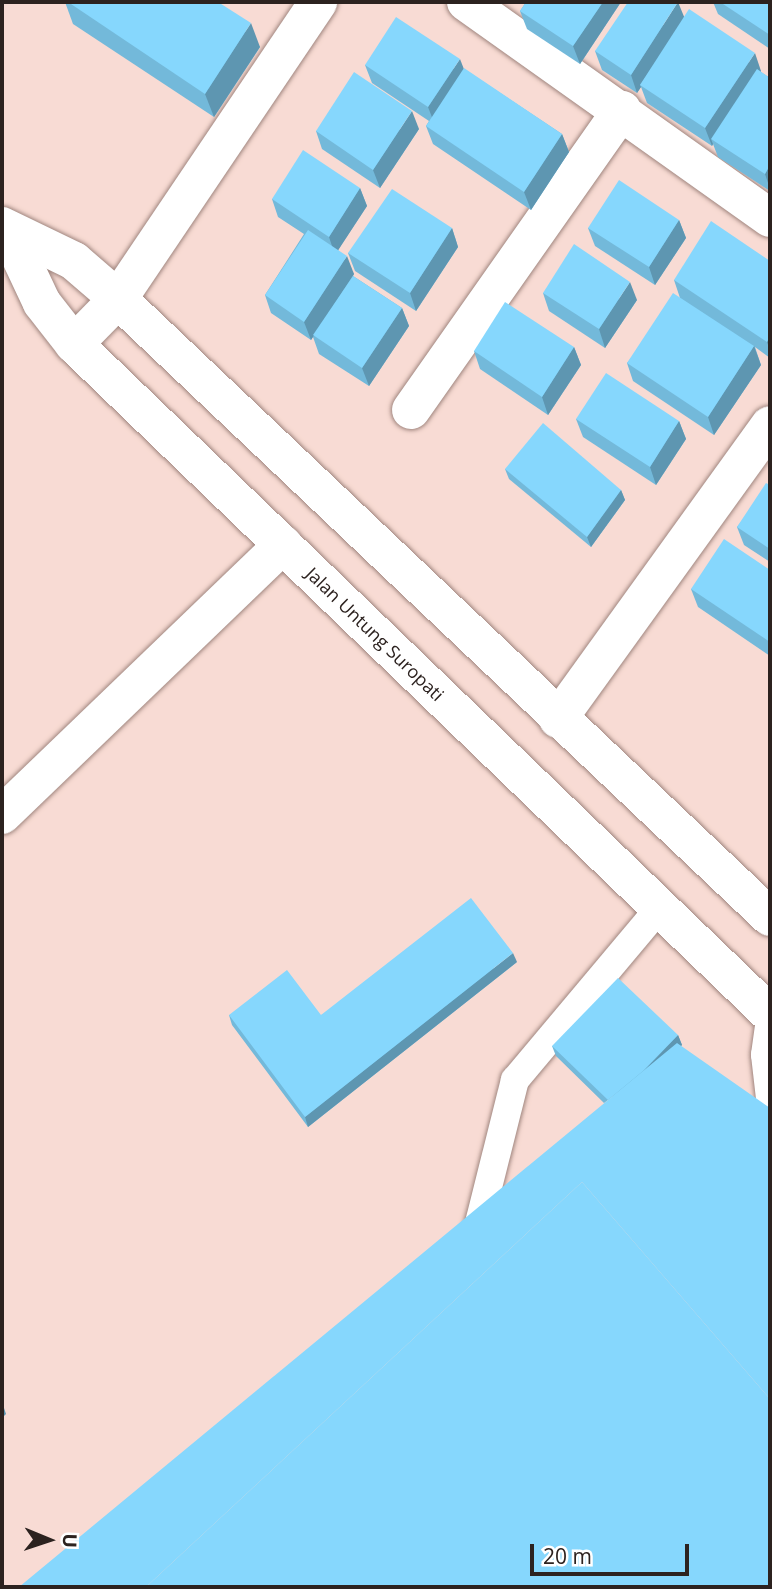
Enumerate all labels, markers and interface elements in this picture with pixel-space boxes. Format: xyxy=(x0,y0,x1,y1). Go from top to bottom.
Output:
street label: Jalan Untung Suropati xyxy=(302,563,448,705)
north arrow xyxy=(14,1505,84,1575)
scale bar xyxy=(534,1530,693,1574)
text: U xyxy=(57,1533,83,1548)
text: 20 m xyxy=(543,1542,592,1570)

